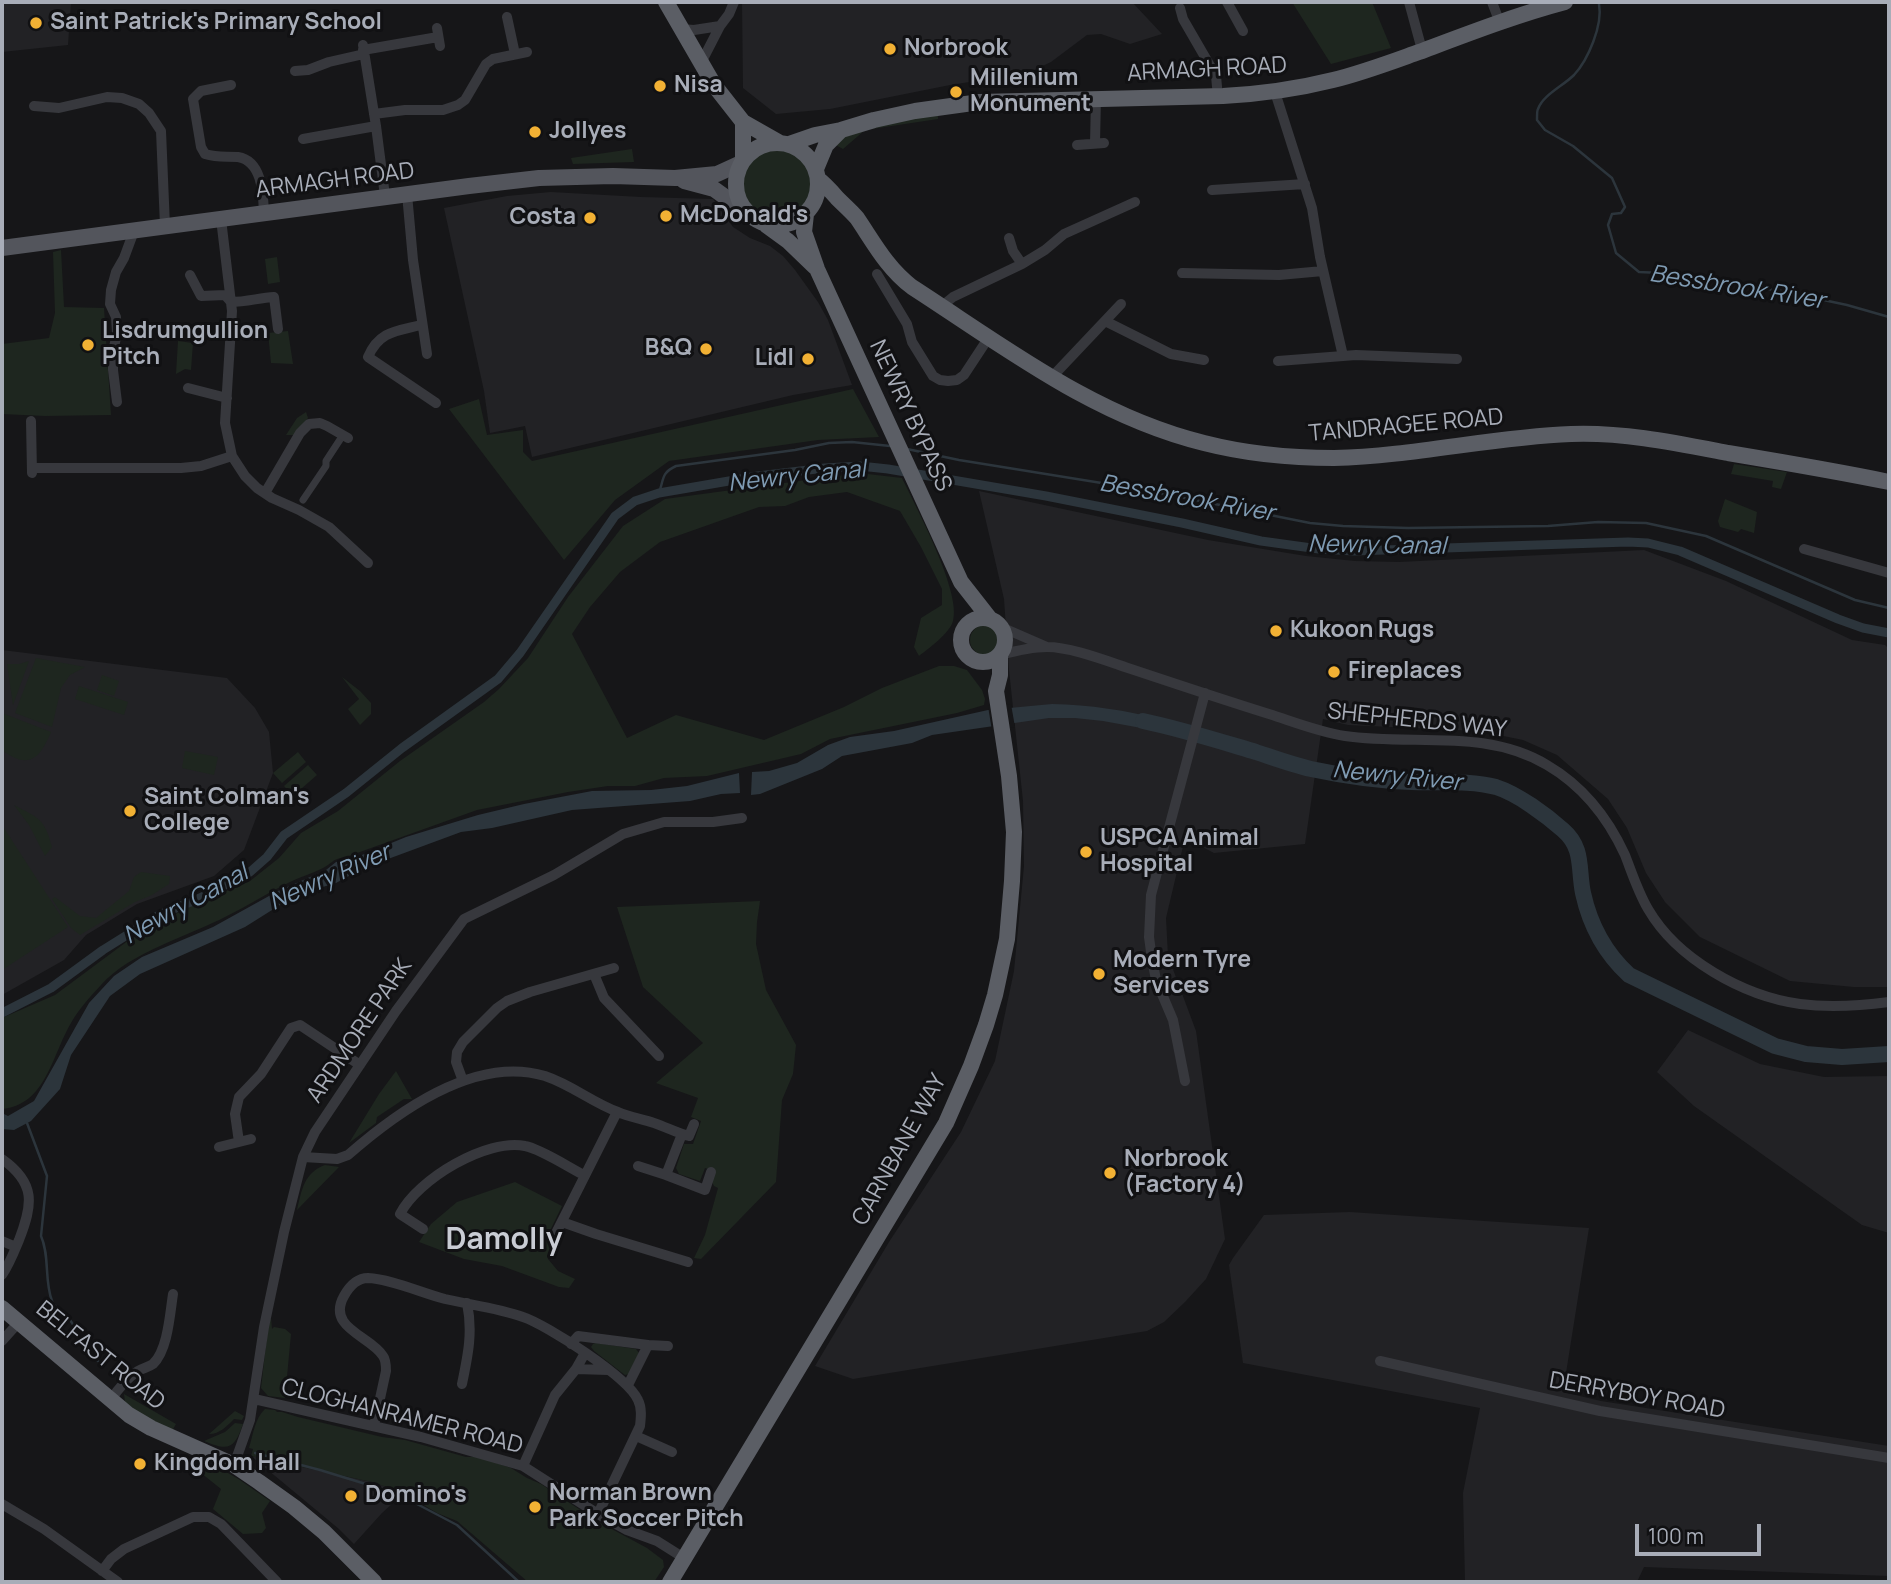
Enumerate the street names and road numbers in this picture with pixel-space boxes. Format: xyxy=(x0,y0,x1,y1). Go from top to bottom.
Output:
street label: ARMAGH ROAD xyxy=(1127,52,1287,88)
street label: ARMAGH ROAD xyxy=(254,158,416,204)
street label: NEWRY BYPASS xyxy=(863,336,957,496)
street label: TANDRAGEE ROAD xyxy=(1307,404,1505,448)
street label: SHEPHERDS WAY xyxy=(1326,698,1508,744)
street label: ARDMORE PARK xyxy=(302,954,418,1108)
street label: CARNBANE WAY xyxy=(847,1069,953,1231)
street label: BELFAST ROAD xyxy=(30,1296,170,1416)
street label: DERRYBOY ROAD xyxy=(1547,1367,1727,1425)
street label: CLOGHANRAMER ROAD xyxy=(278,1374,526,1460)

